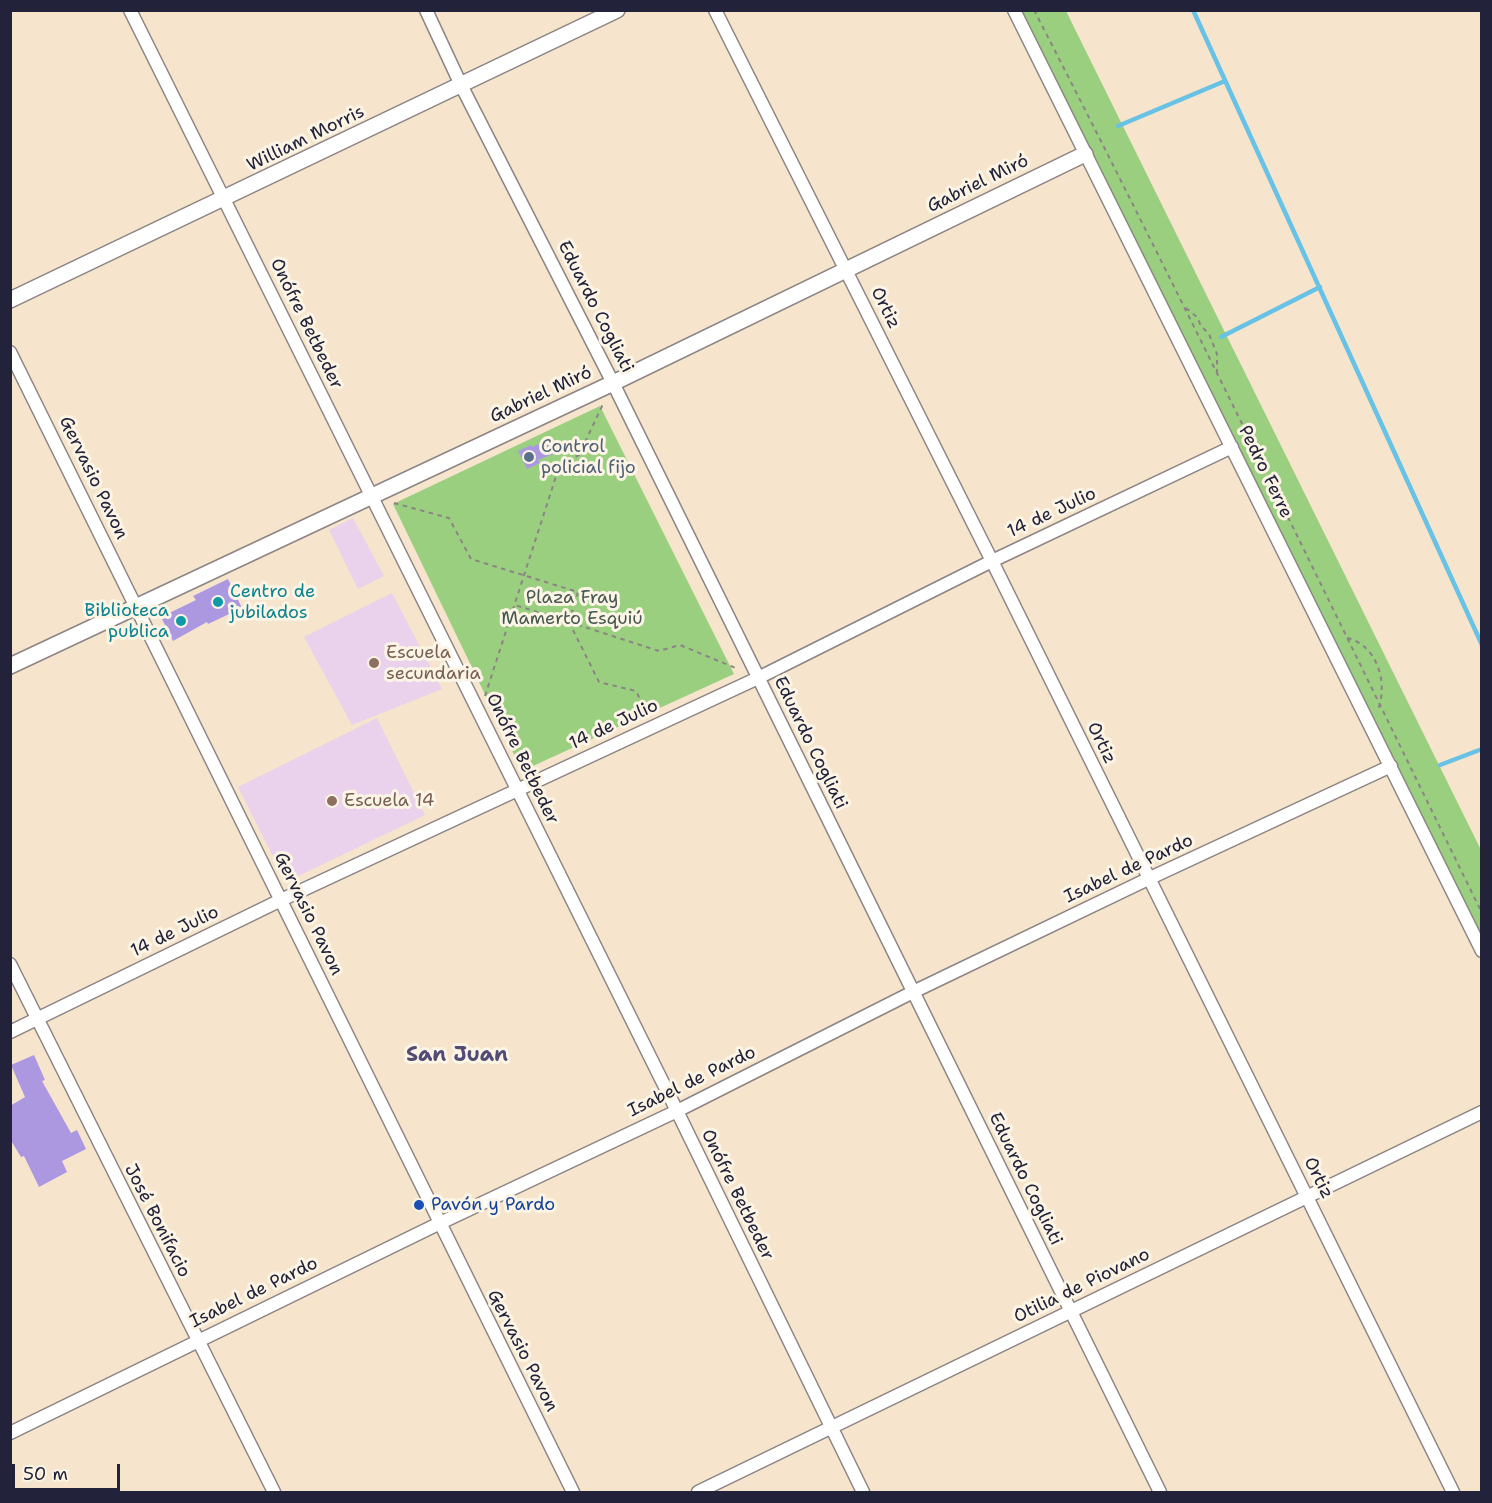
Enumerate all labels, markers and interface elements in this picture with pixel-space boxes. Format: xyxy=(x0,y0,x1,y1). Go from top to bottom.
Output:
street label: William Morris xyxy=(244,101,368,177)
street label: Gabriel Miró xyxy=(924,150,1032,218)
street label: Eduardo Cogliati xyxy=(552,237,638,377)
street label: Onófre Betbeder xyxy=(265,255,347,393)
street label: Ortiz xyxy=(865,284,905,332)
street label: Gabriel Miró xyxy=(487,362,595,428)
street label: Gervasio Pavon xyxy=(54,413,132,543)
street label: Pedro Ferre xyxy=(1233,422,1297,522)
place label: Control policial fijo xyxy=(541,436,636,478)
marker: Control policial fijo xyxy=(522,450,536,464)
street label: 14 de Julio xyxy=(1004,483,1100,543)
place label: Centro de jubilados xyxy=(230,581,315,624)
park label: Plaza Fray Mamerto Esquiú xyxy=(501,587,643,630)
marker: Centro de jubilados xyxy=(211,595,225,609)
place label: Biblioteca publica xyxy=(85,600,169,642)
marker: Biblioteca publica xyxy=(174,614,188,628)
place label: Escuela secundaria xyxy=(386,642,481,684)
marker: Escuela secundaria xyxy=(367,656,381,670)
street label: Eduardo Cogliati xyxy=(768,673,852,813)
street label: Onófre Betbeder xyxy=(481,690,563,828)
street label: 14 de Julio xyxy=(566,695,662,755)
street label: Ortiz xyxy=(1082,719,1120,767)
place label: Escuela 14 xyxy=(344,790,434,812)
marker: Escuela 14 xyxy=(325,794,339,808)
street label: Isabel de Pardo xyxy=(1061,830,1197,908)
street label: Gervasio Pavon xyxy=(269,849,347,979)
street label: 14 de Julio xyxy=(127,901,223,963)
street label: Isabel de Pardo xyxy=(625,1042,759,1122)
district label: San Juan xyxy=(406,1043,508,1069)
street label: Eduardo Cogliati xyxy=(983,1109,1067,1249)
street label: Onófre Betbeder xyxy=(696,1126,778,1264)
street label: Ortiz xyxy=(1298,1154,1338,1202)
street label: José Bonifacio xyxy=(119,1161,195,1281)
place label: Pavón y Pardo xyxy=(431,1194,555,1216)
marker: Pavón y Pardo xyxy=(412,1198,426,1212)
street label: Otilia de Piovano xyxy=(1010,1244,1154,1328)
street label: Isabel de Pardo xyxy=(187,1253,321,1333)
street label: Gervasio Pavon xyxy=(482,1286,562,1416)
scale bar xyxy=(15,1452,123,1490)
text: 50 m xyxy=(23,1462,68,1486)

